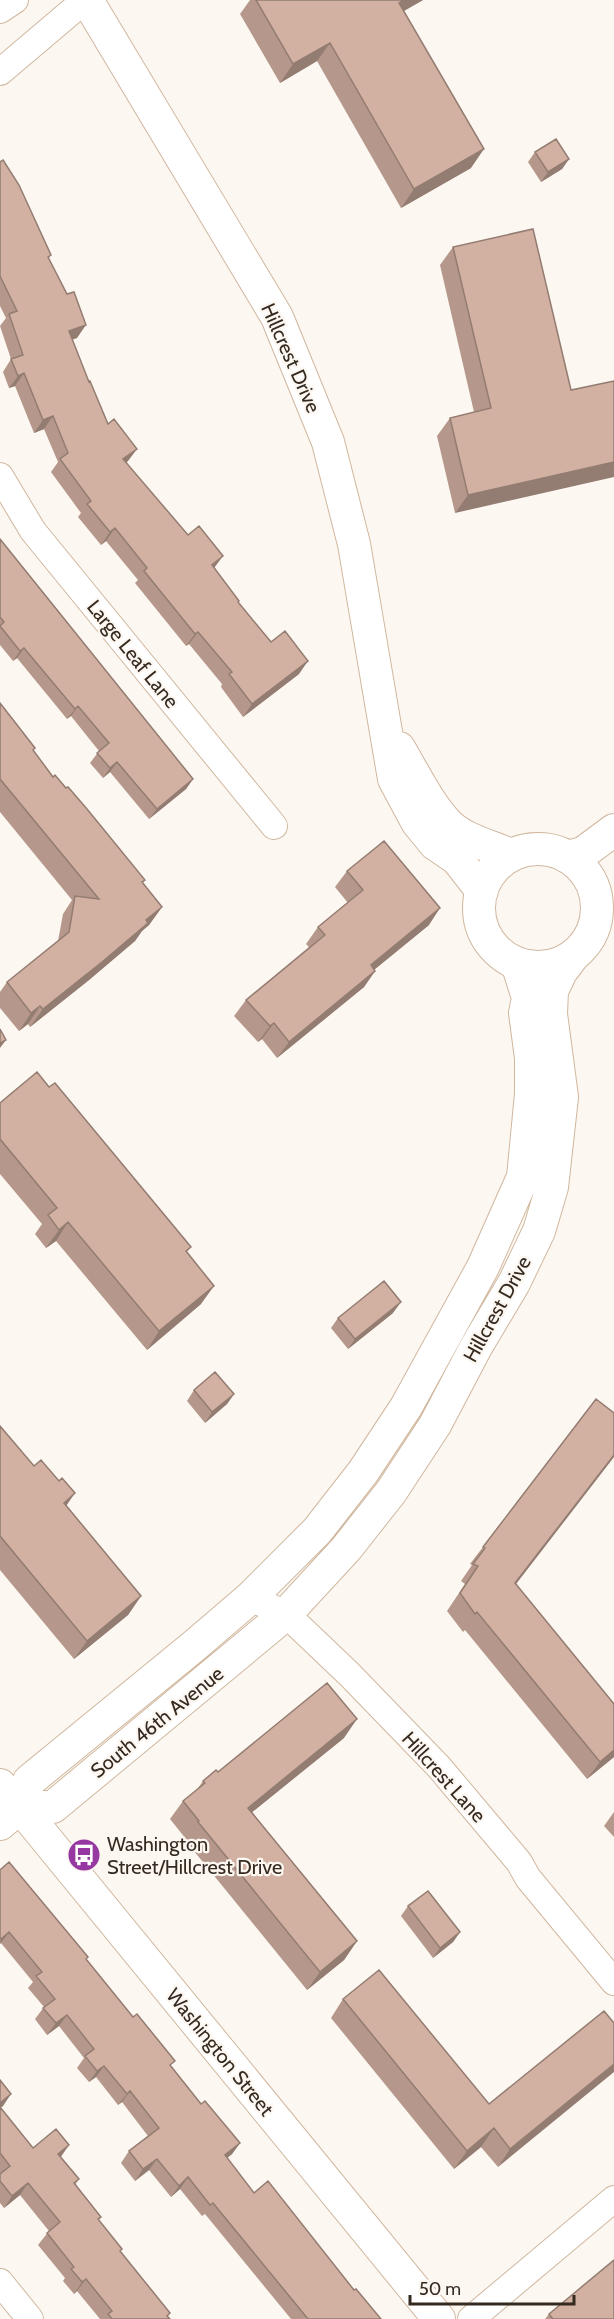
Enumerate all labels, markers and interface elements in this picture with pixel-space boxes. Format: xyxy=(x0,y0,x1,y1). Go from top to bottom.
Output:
street label: Hillcrest Drive xyxy=(256,300,326,416)
street label: Large Leaf Lane xyxy=(82,595,184,713)
street label: Hillcrest Drive xyxy=(458,1252,536,1366)
street label: South 46th Avenue xyxy=(86,1661,228,1783)
street label: Hillcrest Lane xyxy=(397,1727,491,1827)
place label: Washington Street/Hillcrest Drive xyxy=(107,1832,282,1879)
bus stop icon: Washington Street/Hillcrest Drive xyxy=(66,1837,102,1873)
street label: Washington Street xyxy=(161,1983,279,2121)
scale bar xyxy=(410,2268,574,2306)
text: 50 m xyxy=(419,2278,461,2300)

